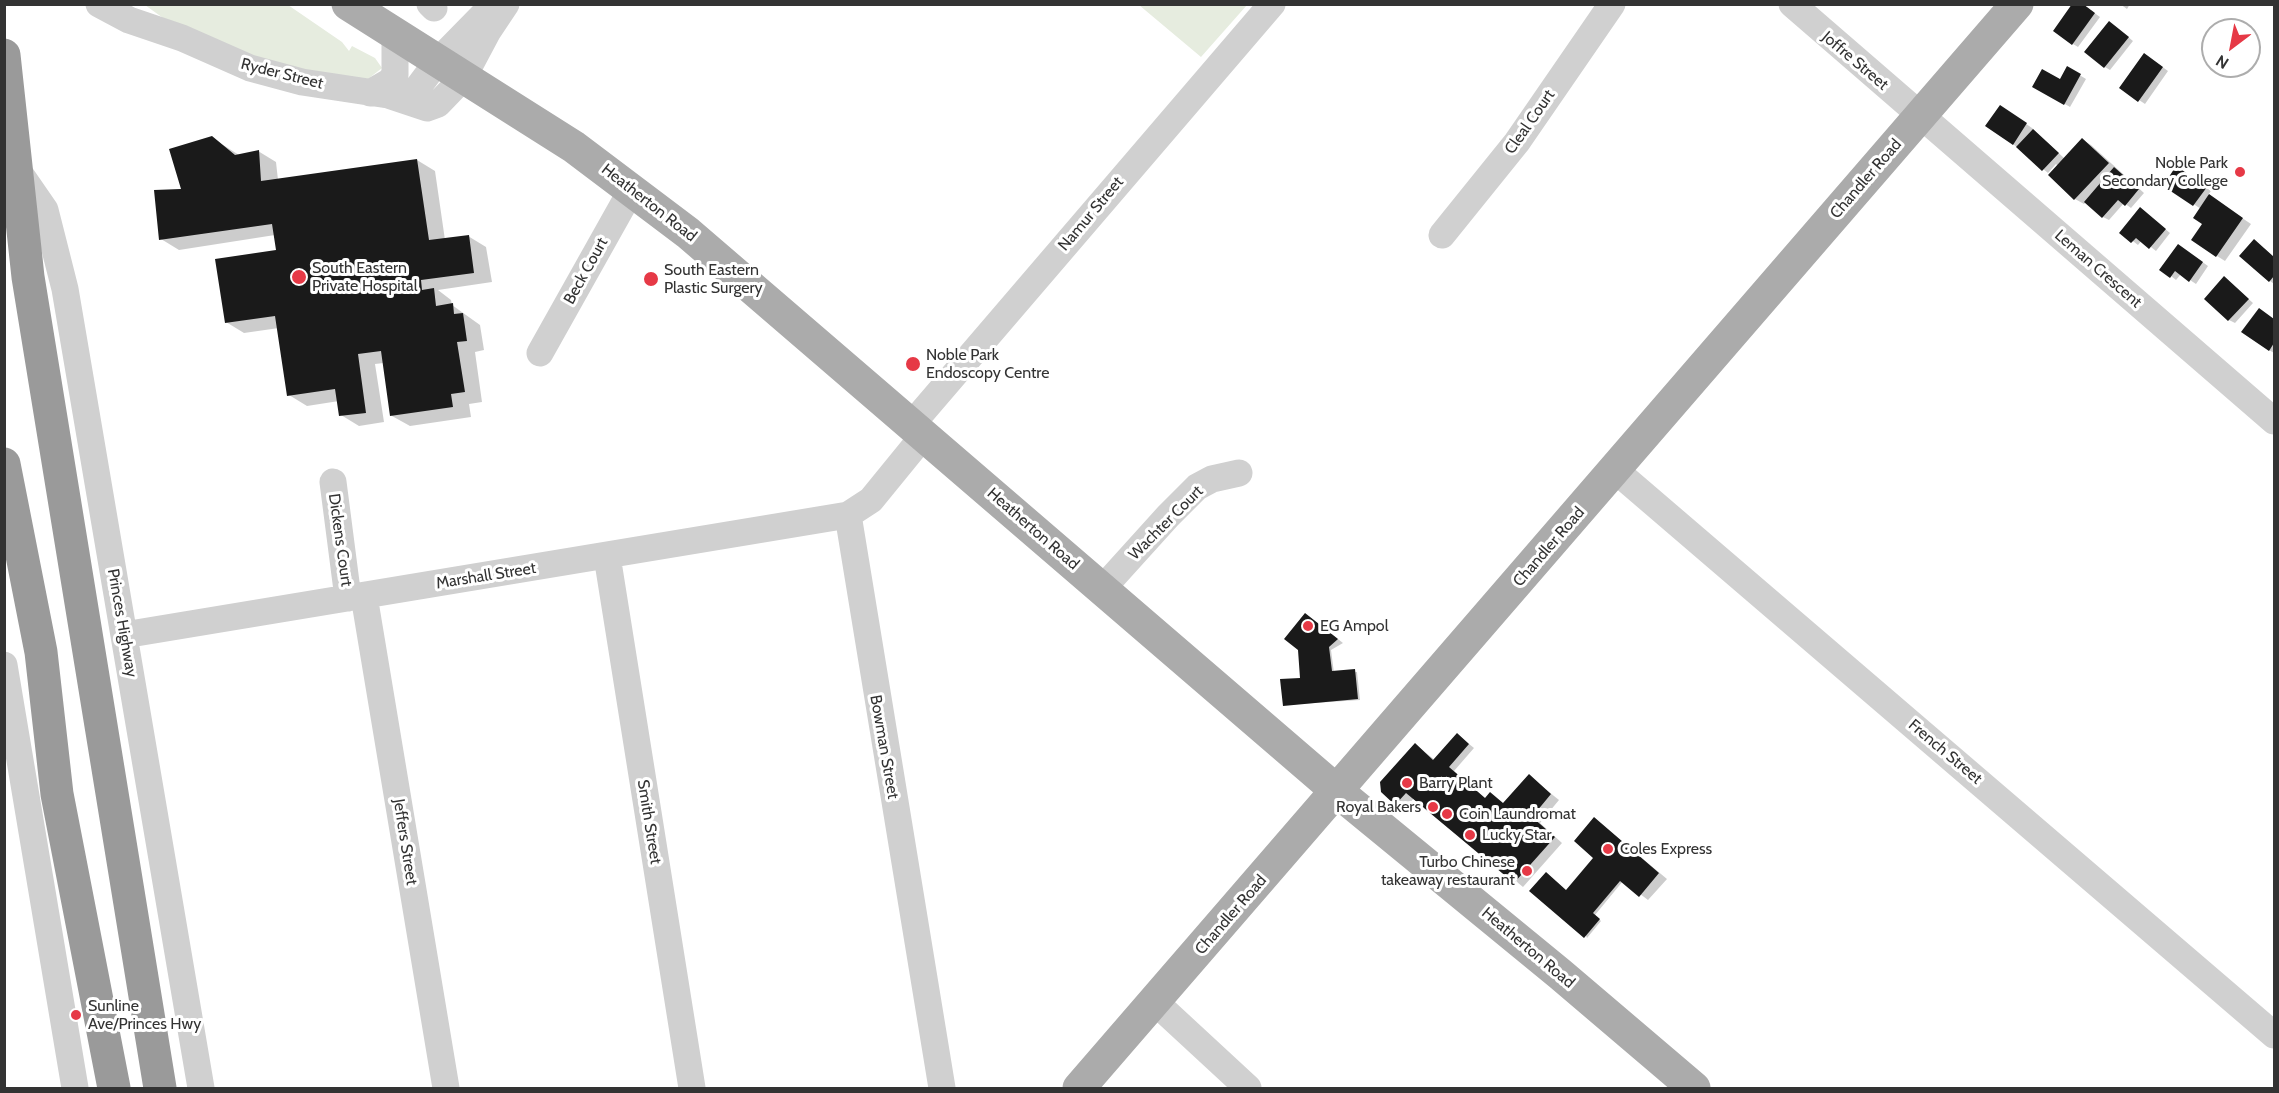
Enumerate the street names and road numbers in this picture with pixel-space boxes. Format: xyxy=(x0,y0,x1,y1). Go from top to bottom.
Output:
street label: Joffre Street xyxy=(1818,28,1892,94)
street label: Ryder Street xyxy=(239,54,325,94)
street label: Cleal Court xyxy=(1501,86,1559,158)
street label: Chandler Road xyxy=(1826,135,1906,223)
street label: Heatherton Road xyxy=(598,160,700,246)
street label: Namur Street xyxy=(1054,173,1128,255)
street label: Leman Crescent xyxy=(2050,226,2146,312)
street label: Beck Court xyxy=(560,234,612,308)
street label: Wachter Court xyxy=(1125,482,1207,564)
street label: Heatherton Road xyxy=(983,484,1083,574)
street label: Dickens Court xyxy=(324,492,356,588)
street label: Chandler Road xyxy=(1509,503,1589,591)
street label: Marshall Street xyxy=(435,559,537,593)
street label: Princes Highway xyxy=(103,567,141,679)
street label: Bowman Street xyxy=(865,694,903,800)
street label: French Street xyxy=(1904,716,1986,788)
street label: Smith Street xyxy=(633,778,665,866)
street label: Jeffers Street xyxy=(389,797,421,887)
street label: Chandler Road xyxy=(1191,871,1271,959)
street label: Heatherton Road xyxy=(1478,904,1578,992)

